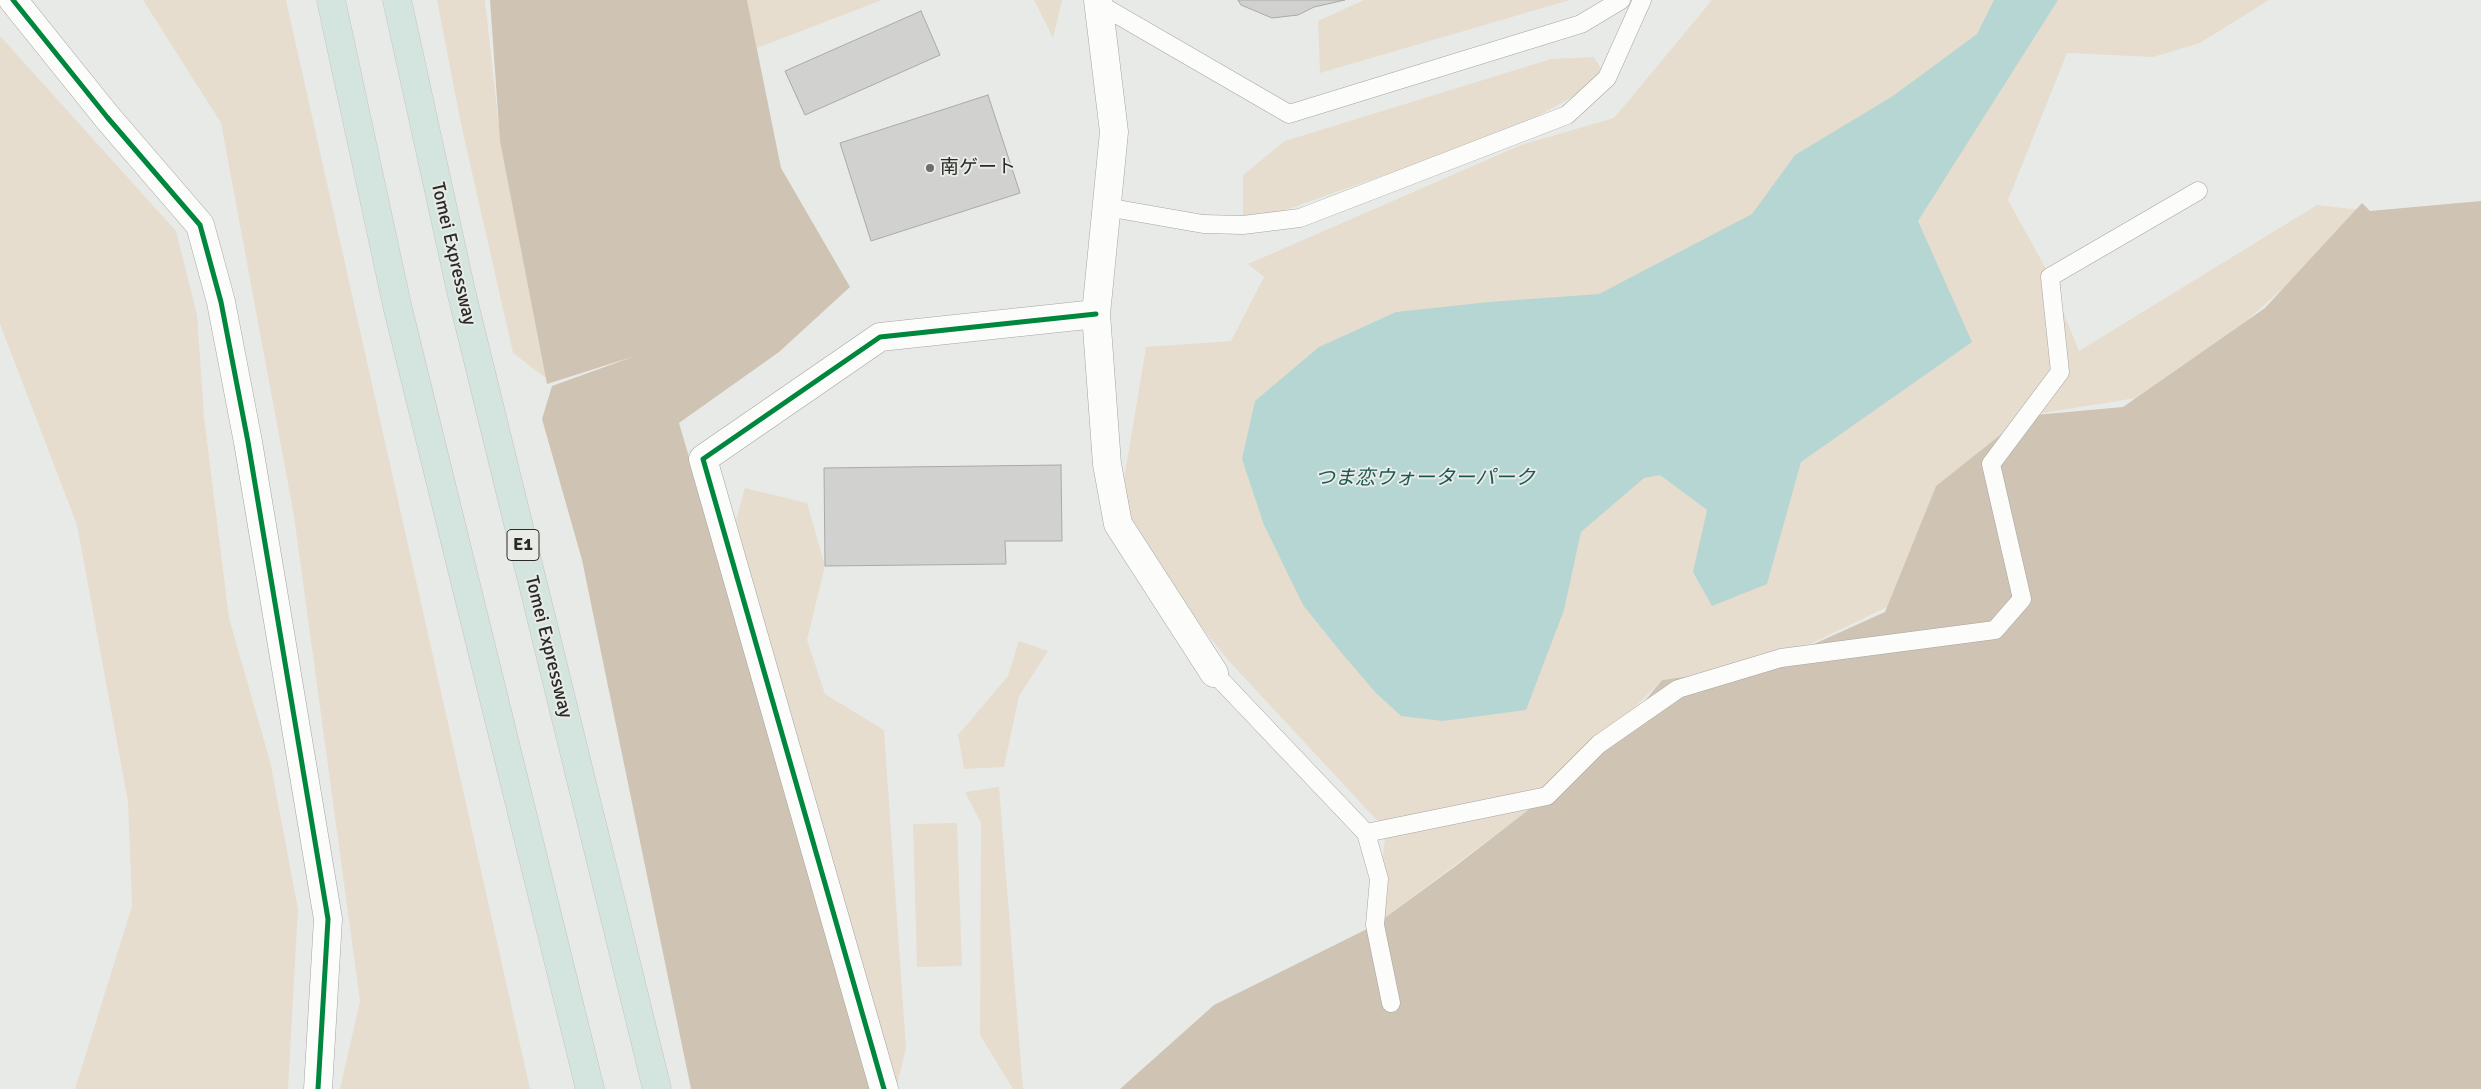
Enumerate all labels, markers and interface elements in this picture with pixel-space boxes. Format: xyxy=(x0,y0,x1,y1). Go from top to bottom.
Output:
place label: 南ゲート xyxy=(940,157,1016,179)
marker: 南ゲート xyxy=(924,162,936,174)
street label: Tomei Expressway xyxy=(425,180,481,328)
water label: つま恋ウォーターパーク xyxy=(1315,467,1535,491)
road number: E1 xyxy=(507,530,539,560)
street label: Tomei Expressway xyxy=(519,574,577,720)

